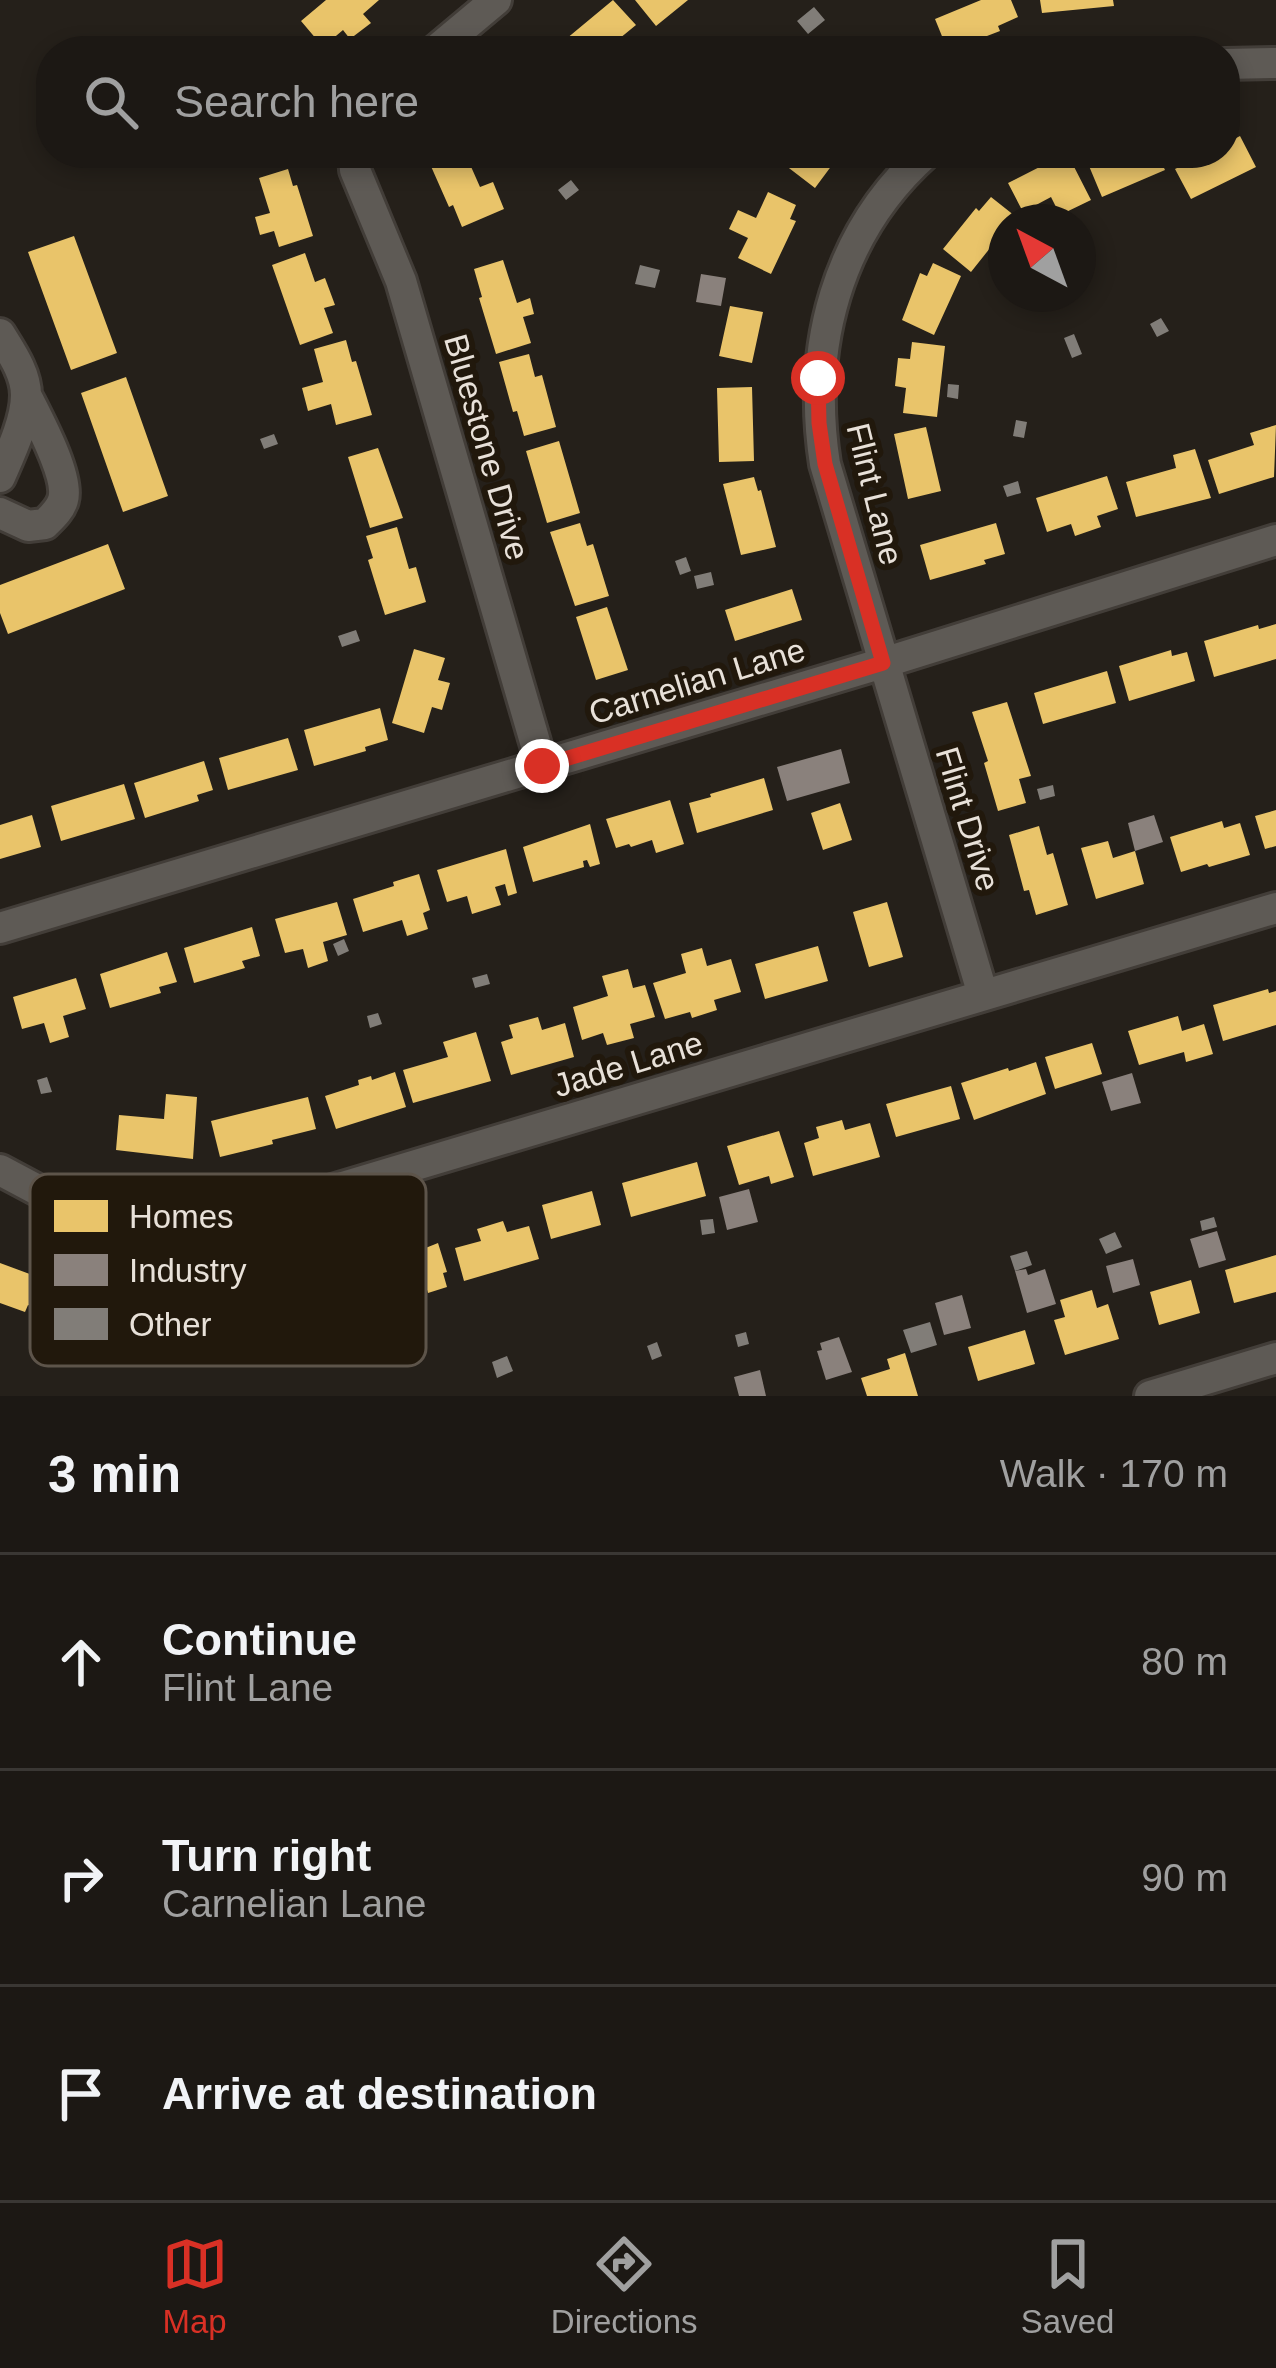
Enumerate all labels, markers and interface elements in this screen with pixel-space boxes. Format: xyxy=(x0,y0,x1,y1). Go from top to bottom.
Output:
search box xyxy=(36,36,1240,168)
icon: search xyxy=(78,69,144,135)
text: Search here xyxy=(174,76,419,127)
north arrow xyxy=(988,204,1096,312)
street label: Bluestone Drive xyxy=(437,330,537,564)
route start xyxy=(791,351,845,405)
street label: Flint Lane xyxy=(840,419,910,569)
street label: Carnelian Lane xyxy=(585,631,809,731)
route end xyxy=(515,739,569,793)
street label: Flint Drive xyxy=(929,743,1007,895)
street label: Jade Lane xyxy=(549,1024,707,1104)
legend xyxy=(30,1174,426,1366)
text: Homes xyxy=(129,1198,234,1235)
text: Industry xyxy=(129,1252,247,1289)
text: Other xyxy=(129,1306,212,1343)
text: 3 min xyxy=(48,1446,181,1503)
text: Walk · 170 m xyxy=(1000,1452,1228,1495)
text: Continue xyxy=(162,1614,357,1665)
icon: ahead xyxy=(48,1629,114,1695)
text: 80 m xyxy=(1141,1640,1228,1683)
text: Flint Lane xyxy=(162,1666,333,1709)
text: Turn right xyxy=(162,1830,371,1881)
icon: right xyxy=(48,1845,114,1911)
text: 90 m xyxy=(1141,1856,1228,1899)
text: Carnelian Lane xyxy=(162,1882,427,1925)
icon: arrive xyxy=(48,2061,114,2127)
text: Arrive at destination xyxy=(162,2068,597,2119)
tab: Map xyxy=(162,2231,228,2341)
tab: Directions xyxy=(551,2231,698,2341)
tab: Saved xyxy=(1021,2231,1114,2341)

